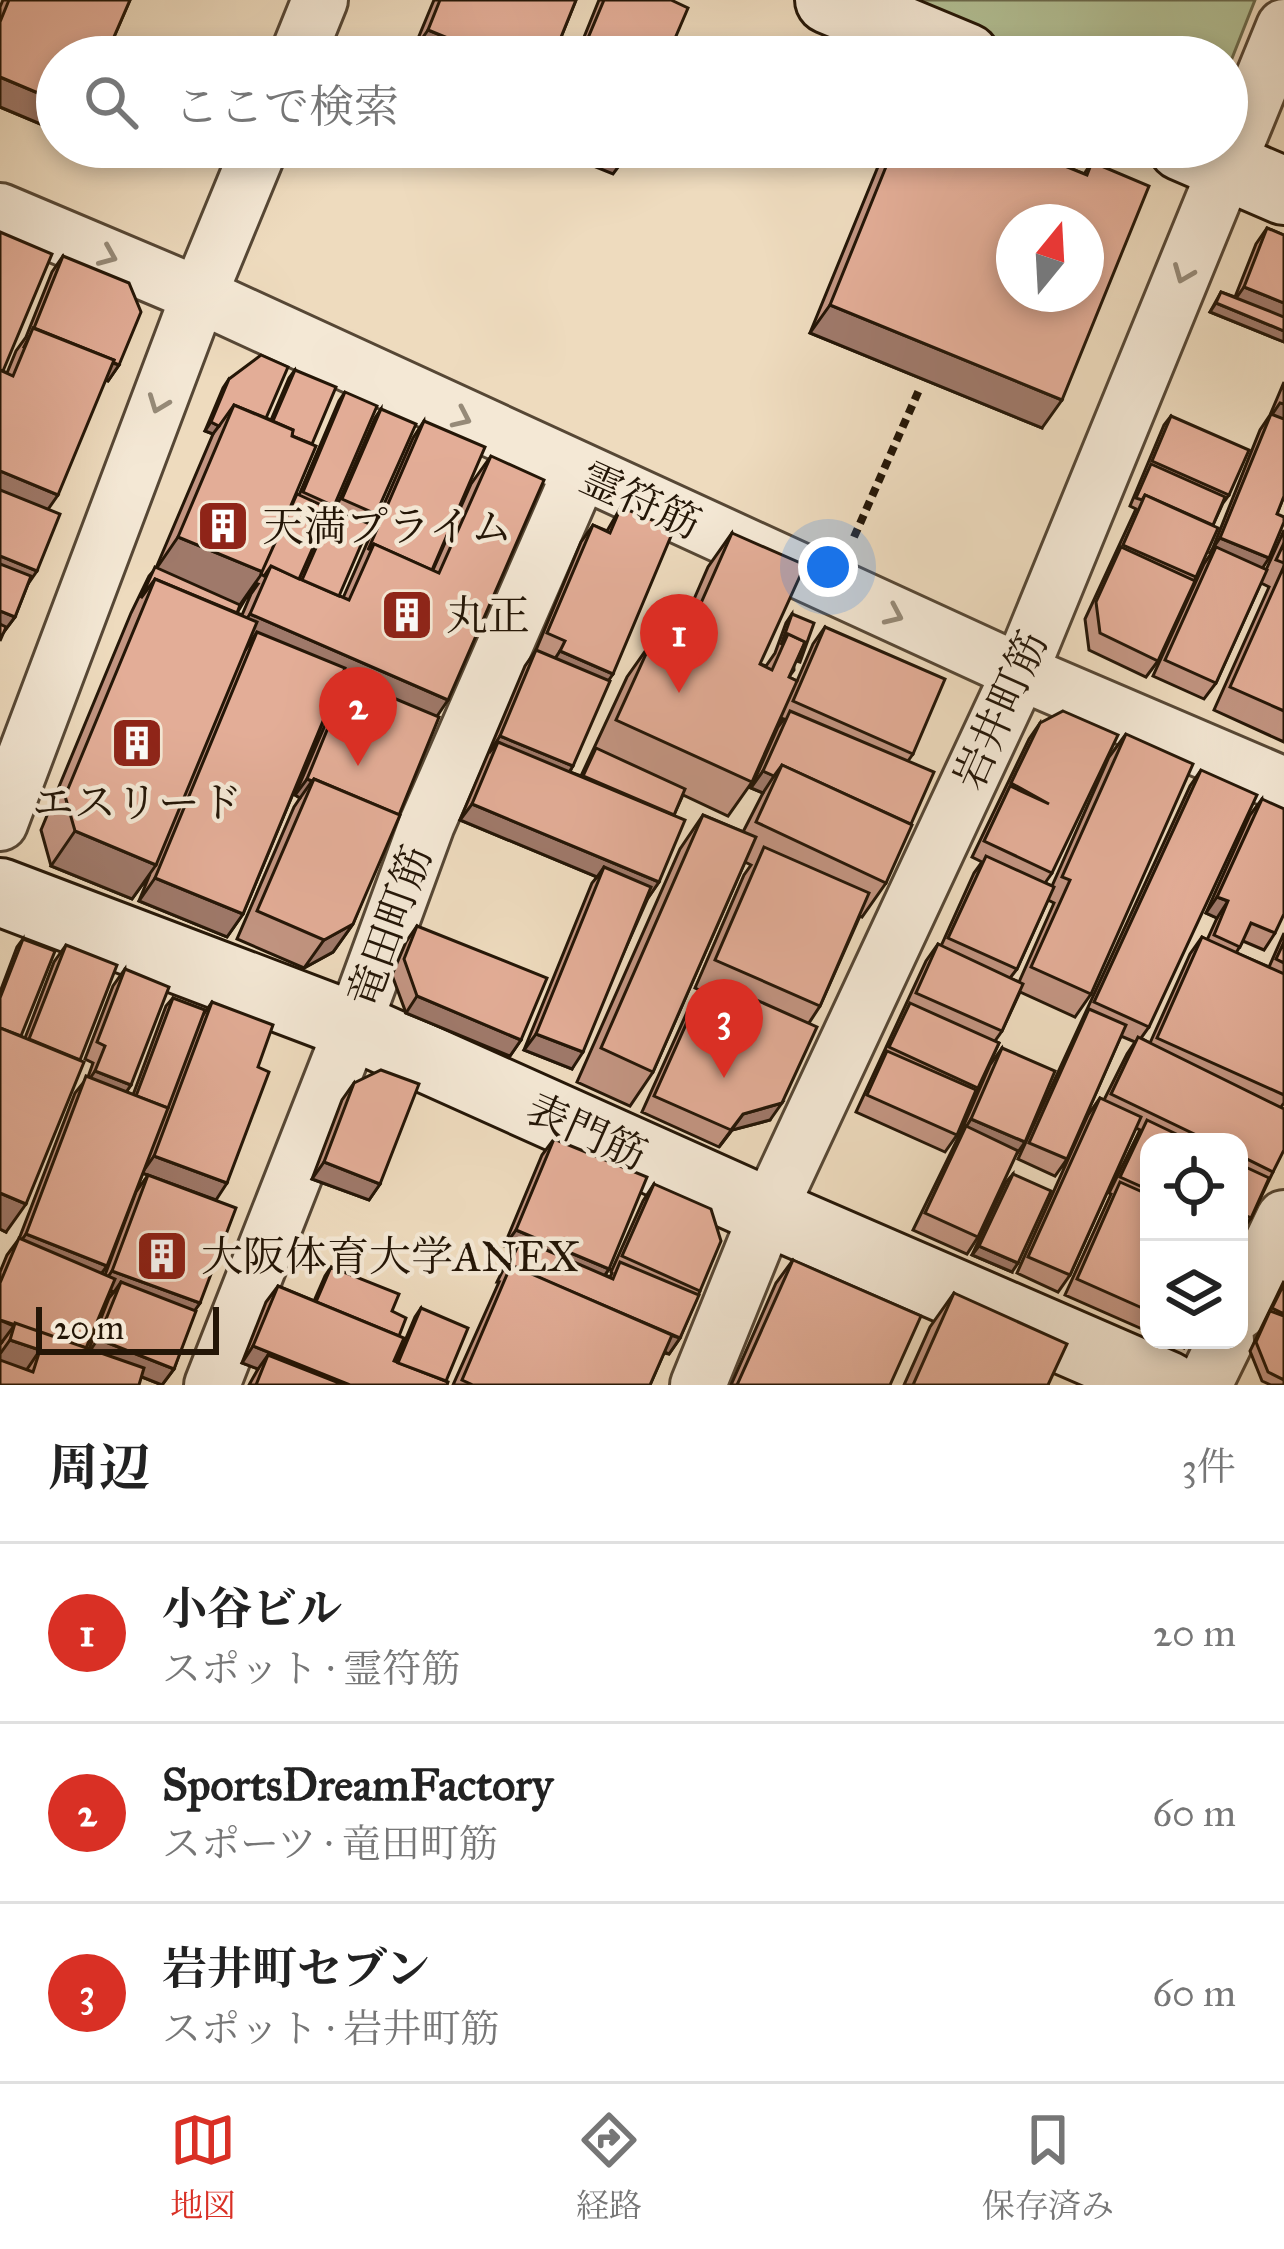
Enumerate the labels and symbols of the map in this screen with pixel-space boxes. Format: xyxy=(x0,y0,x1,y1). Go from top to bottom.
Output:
north arrow xyxy=(996,204,1104,312)
one-way arrow xyxy=(96,242,117,266)
one-way arrow xyxy=(1173,262,1197,283)
one-way arrow xyxy=(148,393,172,414)
one-way arrow xyxy=(450,404,471,427)
street label: 霊符筋 xyxy=(572,452,709,550)
building icon: 天満プライム xyxy=(195,498,251,554)
place label: 天満プライム xyxy=(262,501,513,553)
your location xyxy=(798,537,858,597)
building icon: 丸正 xyxy=(379,587,435,643)
place label: 丸正 xyxy=(446,590,530,642)
pin: 1 xyxy=(640,594,718,693)
one-way arrow xyxy=(882,601,903,624)
street label: 岩井町筋 xyxy=(943,623,1059,798)
pin: 2 xyxy=(319,667,397,766)
building icon: エスリード xyxy=(109,715,165,771)
place label: エスリード xyxy=(32,777,242,829)
street label: 竜田町筋 xyxy=(337,839,443,1014)
pin: 3 xyxy=(685,979,763,1078)
street label: 表門筋 xyxy=(518,1083,655,1181)
building icon: 大阪体育大学ANEX xyxy=(134,1228,190,1284)
place label: 大阪体育大学ANEX xyxy=(201,1231,580,1283)
scale bar xyxy=(36,1301,219,1354)

